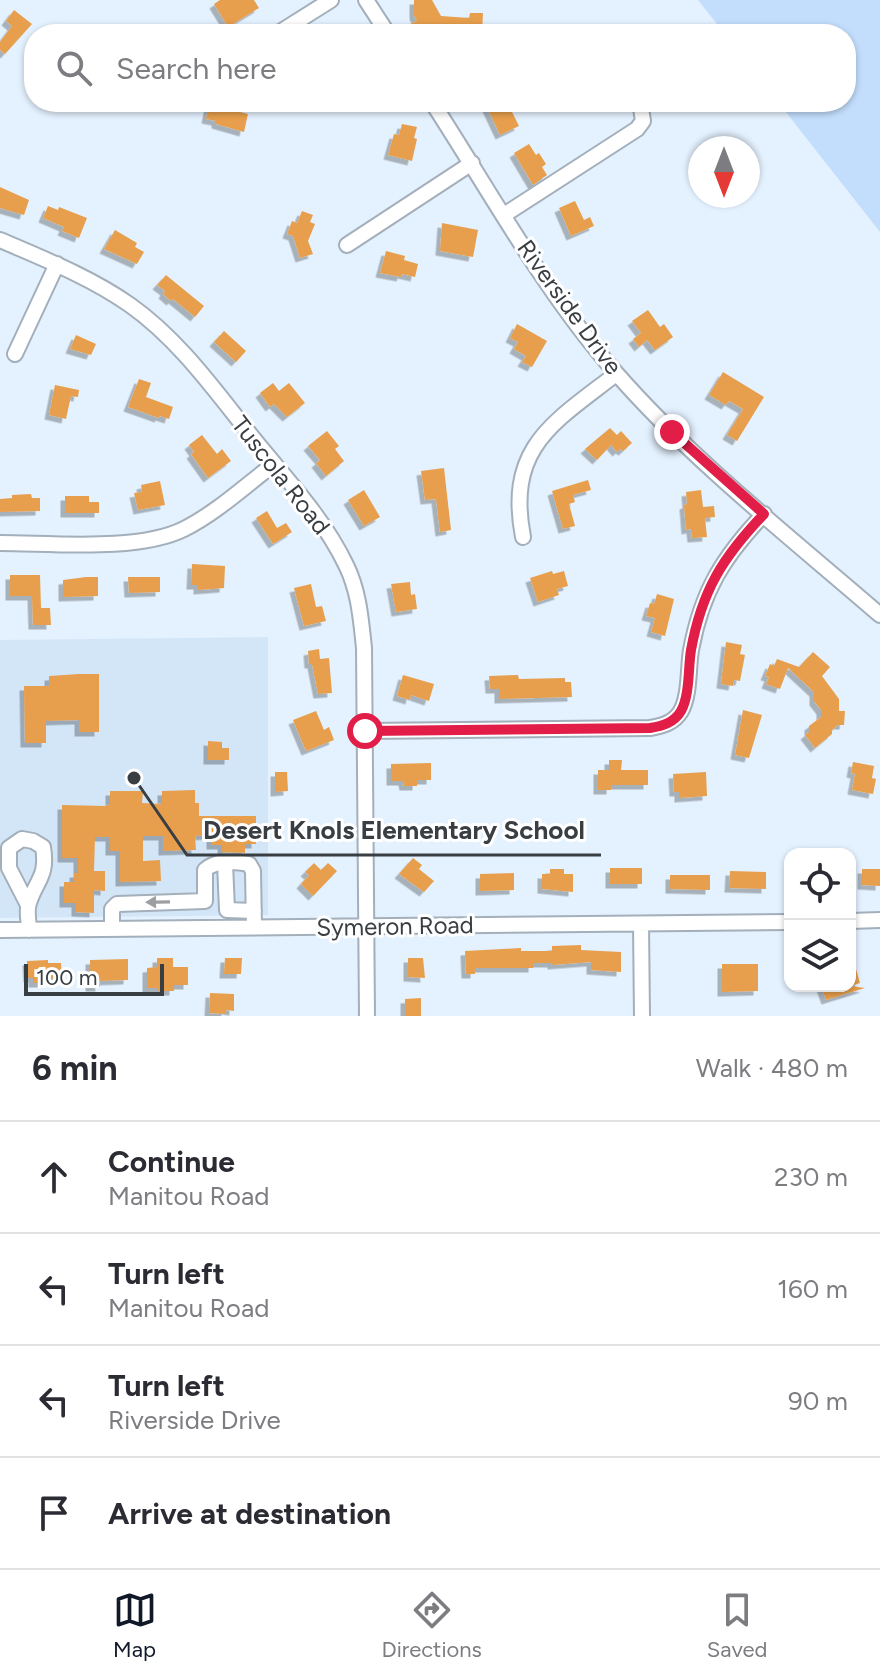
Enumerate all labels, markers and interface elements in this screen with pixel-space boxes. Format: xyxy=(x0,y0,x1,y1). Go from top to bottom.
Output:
search box xyxy=(24,24,856,112)
icon: search xyxy=(52,46,96,90)
text: Search here xyxy=(116,50,276,87)
north arrow xyxy=(688,136,760,208)
street label: Riverside Drive xyxy=(511,234,629,380)
street label: Tuscola Road xyxy=(226,410,336,540)
route end xyxy=(654,414,690,450)
route start xyxy=(347,713,383,749)
callout: Desert Knols Elementary School xyxy=(187,805,601,855)
text: Desert Knols Elementary School xyxy=(203,814,585,846)
map controls xyxy=(784,848,856,992)
button: locate xyxy=(784,848,856,920)
one-way arrow xyxy=(145,896,170,908)
street label: Symeron Road xyxy=(316,910,474,942)
button: layers xyxy=(784,920,856,992)
scale bar xyxy=(24,960,164,996)
text: 100 m xyxy=(36,964,97,991)
text: 6 min xyxy=(32,1048,118,1089)
text: Walk · 480 m xyxy=(696,1052,848,1084)
text: Continue xyxy=(108,1143,235,1180)
icon: ahead xyxy=(32,1155,76,1199)
text: 230 m xyxy=(774,1161,848,1193)
text: Manitou Road xyxy=(108,1180,269,1212)
text: Turn left xyxy=(108,1255,225,1292)
icon: left xyxy=(32,1267,76,1311)
text: 160 m xyxy=(777,1273,848,1305)
text: Manitou Road xyxy=(108,1292,269,1324)
text: Turn left xyxy=(108,1367,225,1404)
icon: left xyxy=(32,1379,76,1423)
text: 90 m xyxy=(788,1385,848,1417)
text: Riverside Drive xyxy=(108,1404,281,1436)
icon: arrive xyxy=(32,1491,76,1535)
text: Arrive at destination xyxy=(108,1495,391,1532)
tab: Map xyxy=(113,1588,157,1663)
tab: Directions xyxy=(382,1588,482,1663)
tab: Saved xyxy=(707,1588,767,1663)

